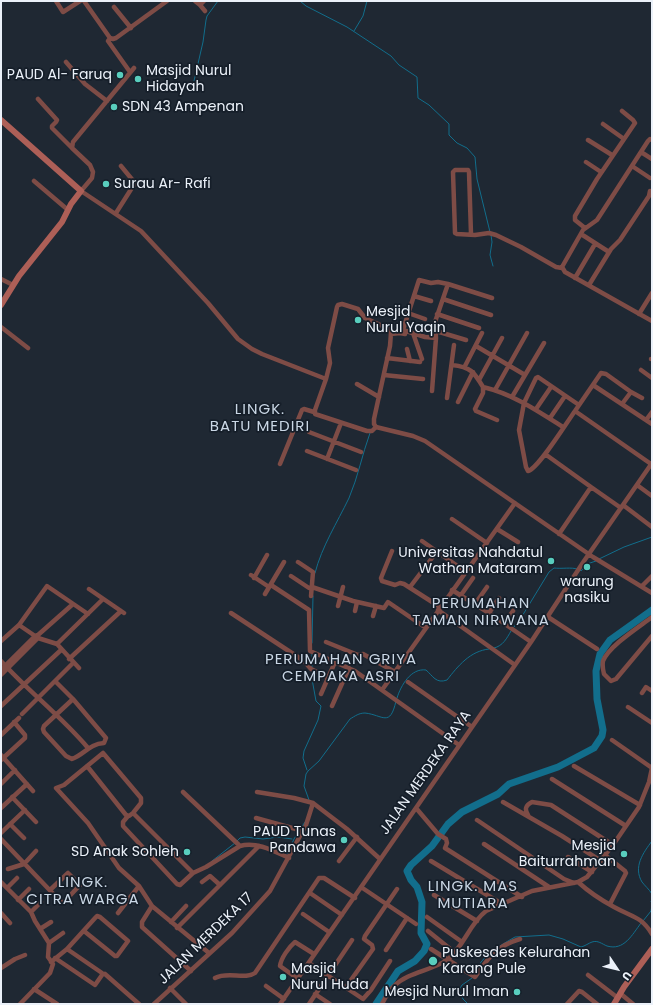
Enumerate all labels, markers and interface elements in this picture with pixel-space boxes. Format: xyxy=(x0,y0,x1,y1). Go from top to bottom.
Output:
place label: Masjid Nurul Hidayah xyxy=(146,63,231,96)
place label: PAUD Al- Faruq xyxy=(7,67,112,83)
marker: PAUD Al- Faruq xyxy=(115,70,125,80)
marker: Masjid Nurul Hidayah xyxy=(133,74,143,84)
place label: SDN 43 Ampenan xyxy=(122,99,244,115)
marker: SDN 43 Ampenan xyxy=(109,102,119,112)
place label: Surau Ar- Rafi xyxy=(114,176,211,192)
marker: Surau Ar- Rafi xyxy=(101,179,111,189)
place label: Mesjid Nurul Yaqin xyxy=(366,304,446,336)
marker: Mesjid Nurul Yaqin xyxy=(353,315,363,325)
district label: LINGK. BATU MEDIRI xyxy=(210,401,310,436)
place label: Universitas Nahdatul Wathan Mataram xyxy=(398,545,543,578)
marker: Universitas Nahdatul Wathan Mataram xyxy=(546,556,556,566)
marker: warung nasiku xyxy=(582,562,592,572)
place label: warung nasiku xyxy=(560,574,614,606)
district label: PERUMAHAN TAMAN NIRWANA xyxy=(412,595,550,630)
district label: PERUMAHAN GRIYA CEMPAKA ASRI xyxy=(265,651,417,686)
street label: JALAN MERDEKA RAYA xyxy=(377,708,475,838)
place label: PAUD Tunas Pandawa xyxy=(253,824,336,856)
marker: PAUD Tunas Pandawa xyxy=(339,835,349,845)
place label: Mesjid Baiturrahman xyxy=(519,838,616,870)
place label: SD Anak Sohleh xyxy=(71,844,179,860)
marker: SD Anak Sohleh xyxy=(182,847,192,857)
marker: Mesjid Baiturrahman xyxy=(619,849,629,859)
district label: LINGK. CITRA WARGA xyxy=(26,874,140,909)
district label: LINGK. MAS MUTIARA xyxy=(428,878,518,913)
street label: JALAN MERDEKA 17 xyxy=(155,890,257,988)
place label: Puskesdes Kelurahan Karang Pule xyxy=(442,945,590,978)
north arrow xyxy=(597,949,637,989)
marker: Puskesdes Kelurahan Karang Pule xyxy=(427,955,439,967)
place label: Masjid Nurul Huda xyxy=(291,961,369,994)
text: U xyxy=(618,968,636,984)
marker: Masjid Nurul Huda xyxy=(278,972,288,982)
place label: Mesjid Nurul Iman xyxy=(384,984,509,1000)
marker: Mesjid Nurul Iman xyxy=(512,987,522,997)

